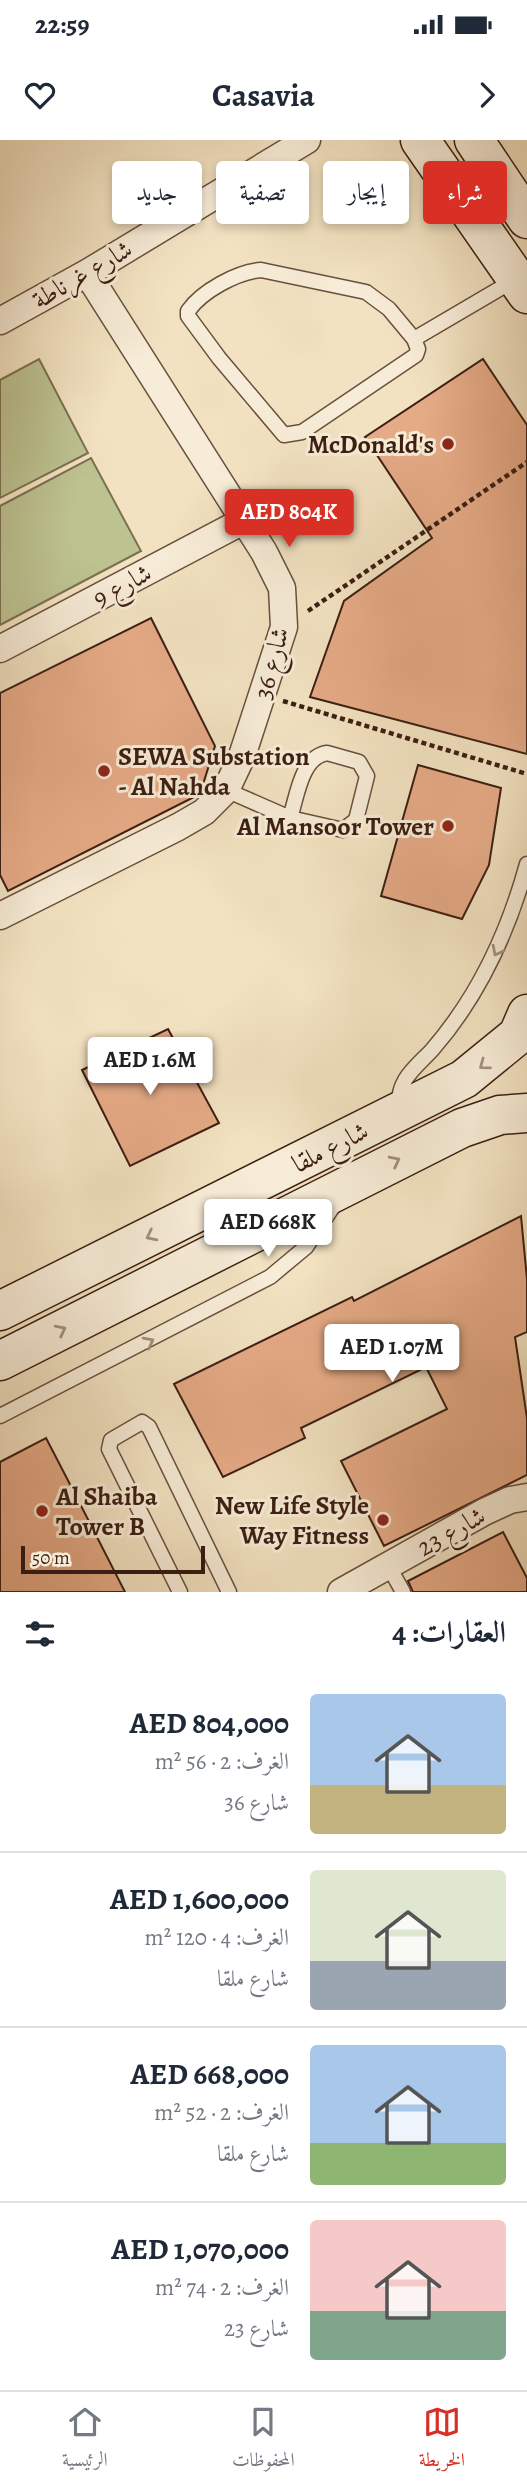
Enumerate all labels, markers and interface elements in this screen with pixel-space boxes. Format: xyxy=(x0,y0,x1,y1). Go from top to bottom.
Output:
text: 22:59 xyxy=(35,7,89,42)
text: Casavia xyxy=(212,73,315,117)
icon: heart xyxy=(21,76,59,114)
icon: forward xyxy=(468,76,506,114)
chip: جديد xyxy=(112,161,202,224)
chip: تصفية xyxy=(216,161,309,224)
chip: إيجار xyxy=(323,161,409,224)
chip: شراء xyxy=(423,161,507,224)
street label: شارع غرناطة xyxy=(26,232,141,321)
place label: McDonald's xyxy=(307,427,434,462)
marker: McDonald's xyxy=(440,436,456,452)
pin: AED 804K xyxy=(217,490,361,549)
text: AED 804K xyxy=(241,496,337,527)
street label: شارع 9 xyxy=(87,555,160,619)
street label: شارع 36 xyxy=(245,623,302,704)
place label: SEWA Substation - Al Nahda xyxy=(118,739,310,804)
marker: SEWA Substation - Al Nahda xyxy=(96,763,112,779)
place label: Al Mansoor Tower xyxy=(236,809,434,844)
marker: Al Mansoor Tower xyxy=(440,818,456,834)
one-way arrow xyxy=(491,944,505,956)
pin: AED 1.6M xyxy=(78,1038,222,1097)
text: AED 1.6M xyxy=(104,1044,196,1075)
one-way arrow xyxy=(479,1057,492,1069)
street label: شارع ملقا xyxy=(286,1113,376,1185)
one-way arrow xyxy=(388,1156,400,1170)
pin: AED 668K xyxy=(196,1200,340,1259)
text: AED 668K xyxy=(220,1206,316,1237)
one-way arrow xyxy=(146,1228,158,1242)
pin: AED 1.07M xyxy=(312,1324,472,1384)
one-way arrow xyxy=(54,1325,66,1339)
text: AED 1.07M xyxy=(340,1331,444,1362)
one-way arrow xyxy=(142,1336,154,1350)
place label: Al Shaiba Tower B xyxy=(55,1479,158,1544)
place label: New Life Style Way Fitness xyxy=(215,1488,369,1553)
street label: شارع 23 xyxy=(411,1498,494,1568)
marker: Al Shaiba Tower B xyxy=(34,1503,50,1519)
marker: New Life Style Way Fitness xyxy=(375,1512,391,1528)
scale bar xyxy=(21,1543,205,1575)
text: 50 m xyxy=(32,1545,70,1571)
text: العقارات: 4 xyxy=(392,1612,506,1652)
icon: filters xyxy=(21,1615,59,1653)
text: AED 804,000 xyxy=(129,1703,289,1743)
icon: home xyxy=(366,1722,450,1806)
text: الغرف: 2 · 56 m² xyxy=(155,1746,289,1777)
text: شارع 36 xyxy=(224,1787,289,1818)
text: AED 1,600,000 xyxy=(110,1879,289,1919)
icon: home xyxy=(366,1898,450,1982)
text: الغرف: 4 · 120 m² xyxy=(145,1922,289,1953)
text: شارع ملقا xyxy=(217,1963,289,1994)
text: AED 668,000 xyxy=(131,2054,289,2094)
icon: home xyxy=(366,2073,450,2157)
text: الغرف: 2 · 52 m² xyxy=(154,2097,289,2128)
text: شارع ملقا xyxy=(217,2138,289,2169)
text: AED 1,070,000 xyxy=(111,2229,289,2269)
icon: home xyxy=(366,2248,450,2332)
text: الغرف: 2 · 74 m² xyxy=(155,2272,289,2303)
text: شارع 23 xyxy=(224,2313,289,2344)
tab: الرئيسية xyxy=(62,2403,108,2478)
tab: المحفوظات xyxy=(232,2403,295,2478)
tab: الخريطة xyxy=(419,2403,465,2478)

